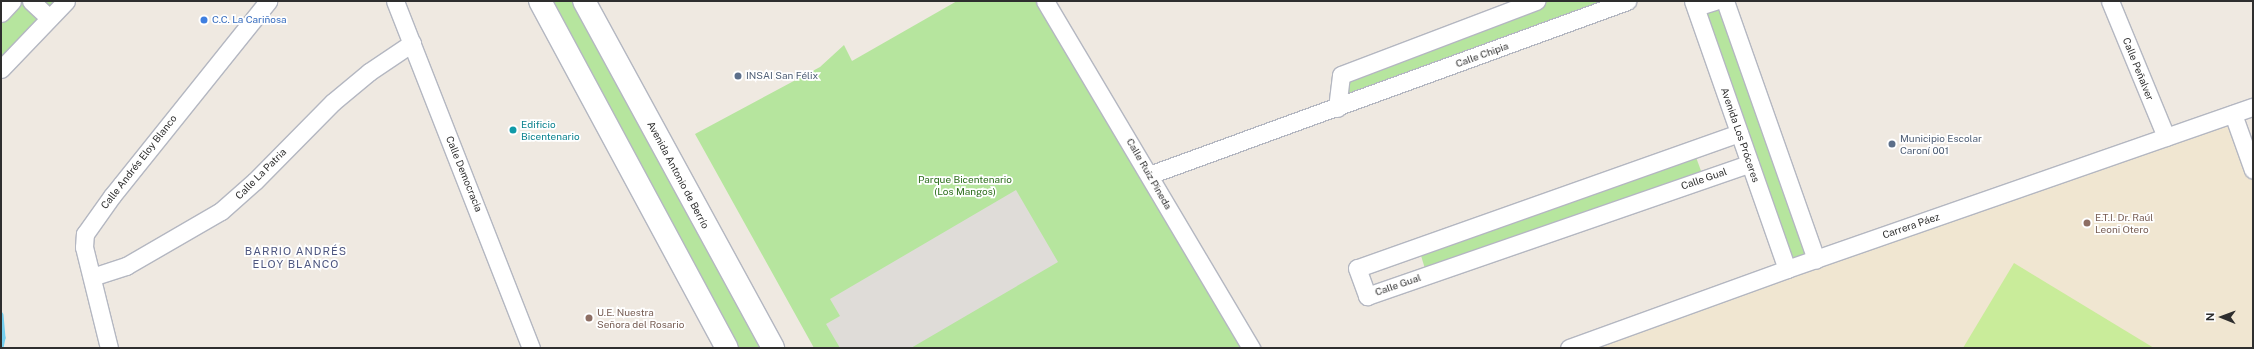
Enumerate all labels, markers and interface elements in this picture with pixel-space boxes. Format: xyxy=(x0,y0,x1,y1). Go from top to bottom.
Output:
place label: C.C. La Cariñosa xyxy=(212,14,287,26)
marker: C.C. La Cariñosa xyxy=(199,15,209,25)
street label: Calle Peñalver xyxy=(2120,36,2156,102)
street label: Calle Chipia xyxy=(1454,40,1510,70)
place label: INSAI San Félix xyxy=(746,70,818,82)
marker: INSAI San Félix xyxy=(733,71,743,81)
street label: Avenida Los Próceres xyxy=(1718,86,1762,184)
street label: Calle Andrés Eloy Blanco xyxy=(98,113,180,211)
place label: Edificio Bicentenario xyxy=(521,118,580,142)
street label: Avenida Antonio de Berrío xyxy=(645,119,711,231)
marker: Edificio Bicentenario xyxy=(508,125,518,135)
place label: Municipio Escolar Caroní 001 xyxy=(1900,132,1982,156)
street label: Calle Democracia xyxy=(443,134,485,214)
street label: Calle Ruiz Pineda xyxy=(1124,136,1174,212)
marker: Municipio Escolar Caroní 001 xyxy=(1887,139,1897,149)
street label: Calle La Patria xyxy=(233,146,289,202)
street label: Calle Gual xyxy=(1679,166,1729,192)
park label: Parque Bicentenario (Los Mangos) xyxy=(918,173,1012,196)
street label: Carrera Páez xyxy=(1881,211,1941,241)
place label: E.T.I. Dr. Raúl Leoni Otero xyxy=(2095,211,2153,234)
marker: E.T.I. Dr. Raúl Leoni Otero xyxy=(2082,218,2092,228)
district label: BARRIO ANDRÉS ELOY BLANCO xyxy=(245,245,347,271)
street label: Calle Gual xyxy=(1373,272,1423,298)
north arrow xyxy=(2202,297,2242,337)
place label: U.E. Nuestra Señora del Rosario xyxy=(597,306,684,330)
text: N xyxy=(2204,312,2216,321)
marker: U.E. Nuestra Señora del Rosario xyxy=(584,313,594,323)

